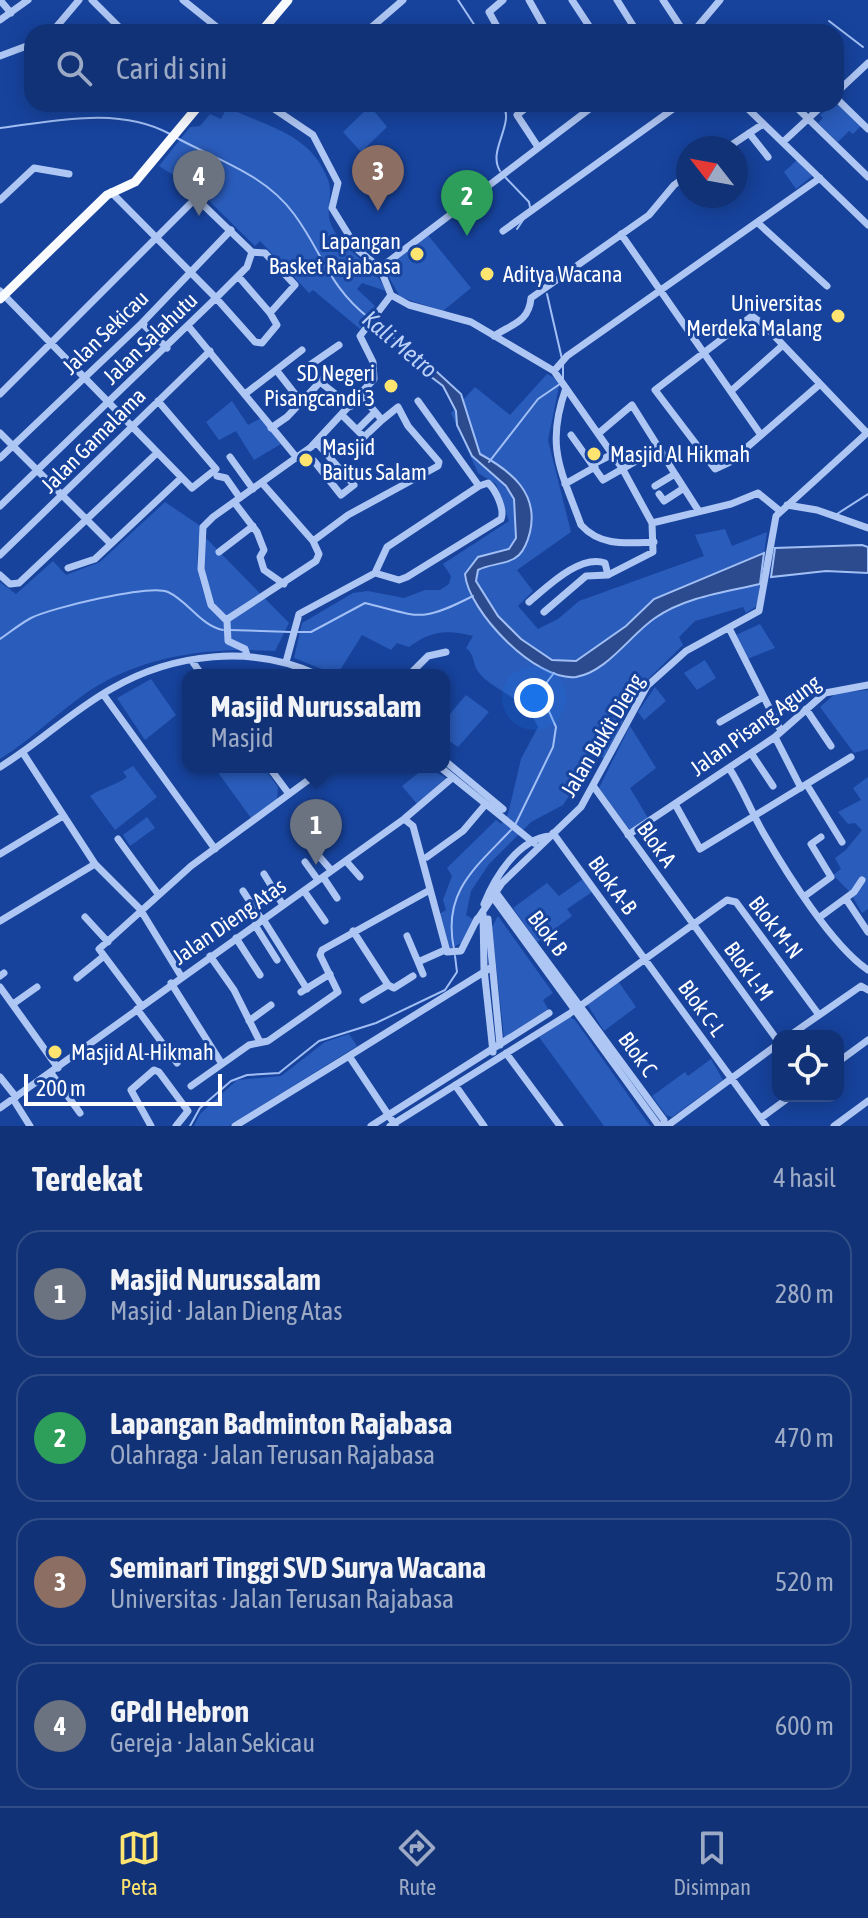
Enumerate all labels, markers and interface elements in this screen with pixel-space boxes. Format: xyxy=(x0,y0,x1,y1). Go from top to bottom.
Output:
search box xyxy=(24,24,844,112)
icon: search xyxy=(52,46,96,90)
text: Cari di sini xyxy=(116,51,227,85)
north arrow xyxy=(676,136,748,208)
pin: 3 xyxy=(352,145,404,211)
pin: 4 xyxy=(173,150,225,216)
pin: 2 xyxy=(441,170,493,236)
place label: Lapangan Basket Rajabasa xyxy=(269,228,401,279)
marker: Lapangan Basket Rajabasa xyxy=(408,245,426,263)
place label: Aditya Wacana xyxy=(503,261,622,287)
marker: Aditya Wacana xyxy=(478,265,496,283)
street label: Jalan Sekicau xyxy=(57,285,153,379)
street label: Jalan Salahutu xyxy=(98,287,202,389)
place label: Universitas Merdeka Malang xyxy=(686,290,823,341)
water label: Kali Metro xyxy=(357,305,443,383)
marker: Universitas Merdeka Malang xyxy=(829,307,847,325)
place label: SD Negeri Pisangcandi 3 xyxy=(264,360,375,411)
marker: SD Negeri Pisangcandi 3 xyxy=(382,377,400,395)
street label: Jalan Gamalama xyxy=(35,382,151,498)
place label: Masjid Baitus Salam xyxy=(322,434,427,485)
place label: Masjid Al Hikmah xyxy=(610,441,750,467)
marker: Masjid Al Hikmah xyxy=(585,445,603,463)
marker: Masjid Baitus Salam xyxy=(297,451,315,469)
street label: Jalan Bukit Dieng xyxy=(555,668,649,801)
popup xyxy=(182,669,450,773)
street label: Jalan Pisang Agung xyxy=(685,669,826,781)
your location xyxy=(514,678,554,718)
text: Masjid Nurussalam xyxy=(211,689,421,723)
text: Masjid xyxy=(211,723,274,753)
pin: 1 xyxy=(290,799,342,865)
street label: Blok A xyxy=(632,816,682,872)
street label: Blok A-B xyxy=(583,851,643,920)
street label: Jalan Dieng Atas xyxy=(167,872,291,970)
street label: Blok M-N xyxy=(744,891,808,963)
street label: Blok B xyxy=(523,905,574,961)
street label: Blok L-M xyxy=(719,936,779,1006)
street label: Blok C-L xyxy=(673,975,731,1042)
street label: Blok C xyxy=(613,1027,663,1082)
map controls xyxy=(772,1030,844,1102)
button: locate xyxy=(772,1030,844,1102)
place label: Masjid Al-Hikmah xyxy=(71,1039,214,1065)
marker: Masjid Al-Hikmah xyxy=(46,1043,64,1061)
scale bar xyxy=(24,1070,222,1106)
text: 200 m xyxy=(36,1075,86,1101)
text: Terdekat xyxy=(32,1159,142,1198)
text: 4 hasil xyxy=(773,1163,836,1193)
text: Masjid Nurussalam xyxy=(110,1262,321,1296)
text: 1 xyxy=(54,1279,66,1309)
text: 280 m xyxy=(775,1279,834,1309)
text: Masjid · Jalan Dieng Atas xyxy=(110,1296,342,1326)
text: Lapangan Badminton Rajabasa xyxy=(110,1406,452,1440)
text: 2 xyxy=(54,1423,66,1453)
text: 470 m xyxy=(775,1423,834,1453)
text: Olahraga · Jalan Terusan Rajabasa xyxy=(110,1440,435,1470)
text: Seminari Tinggi SVD Surya Wacana xyxy=(110,1550,486,1584)
text: 3 xyxy=(54,1567,66,1597)
text: 520 m xyxy=(775,1567,834,1597)
text: Universitas · Jalan Terusan Rajabasa xyxy=(110,1584,454,1614)
text: GPdI Hebron xyxy=(110,1694,249,1728)
text: 4 xyxy=(54,1711,66,1741)
text: 600 m xyxy=(775,1711,834,1741)
text: Gereja · Jalan Sekicau xyxy=(110,1728,315,1758)
tab: Peta xyxy=(117,1826,161,1900)
tab: Rute xyxy=(395,1826,439,1900)
tab: Disimpan xyxy=(674,1826,751,1900)

